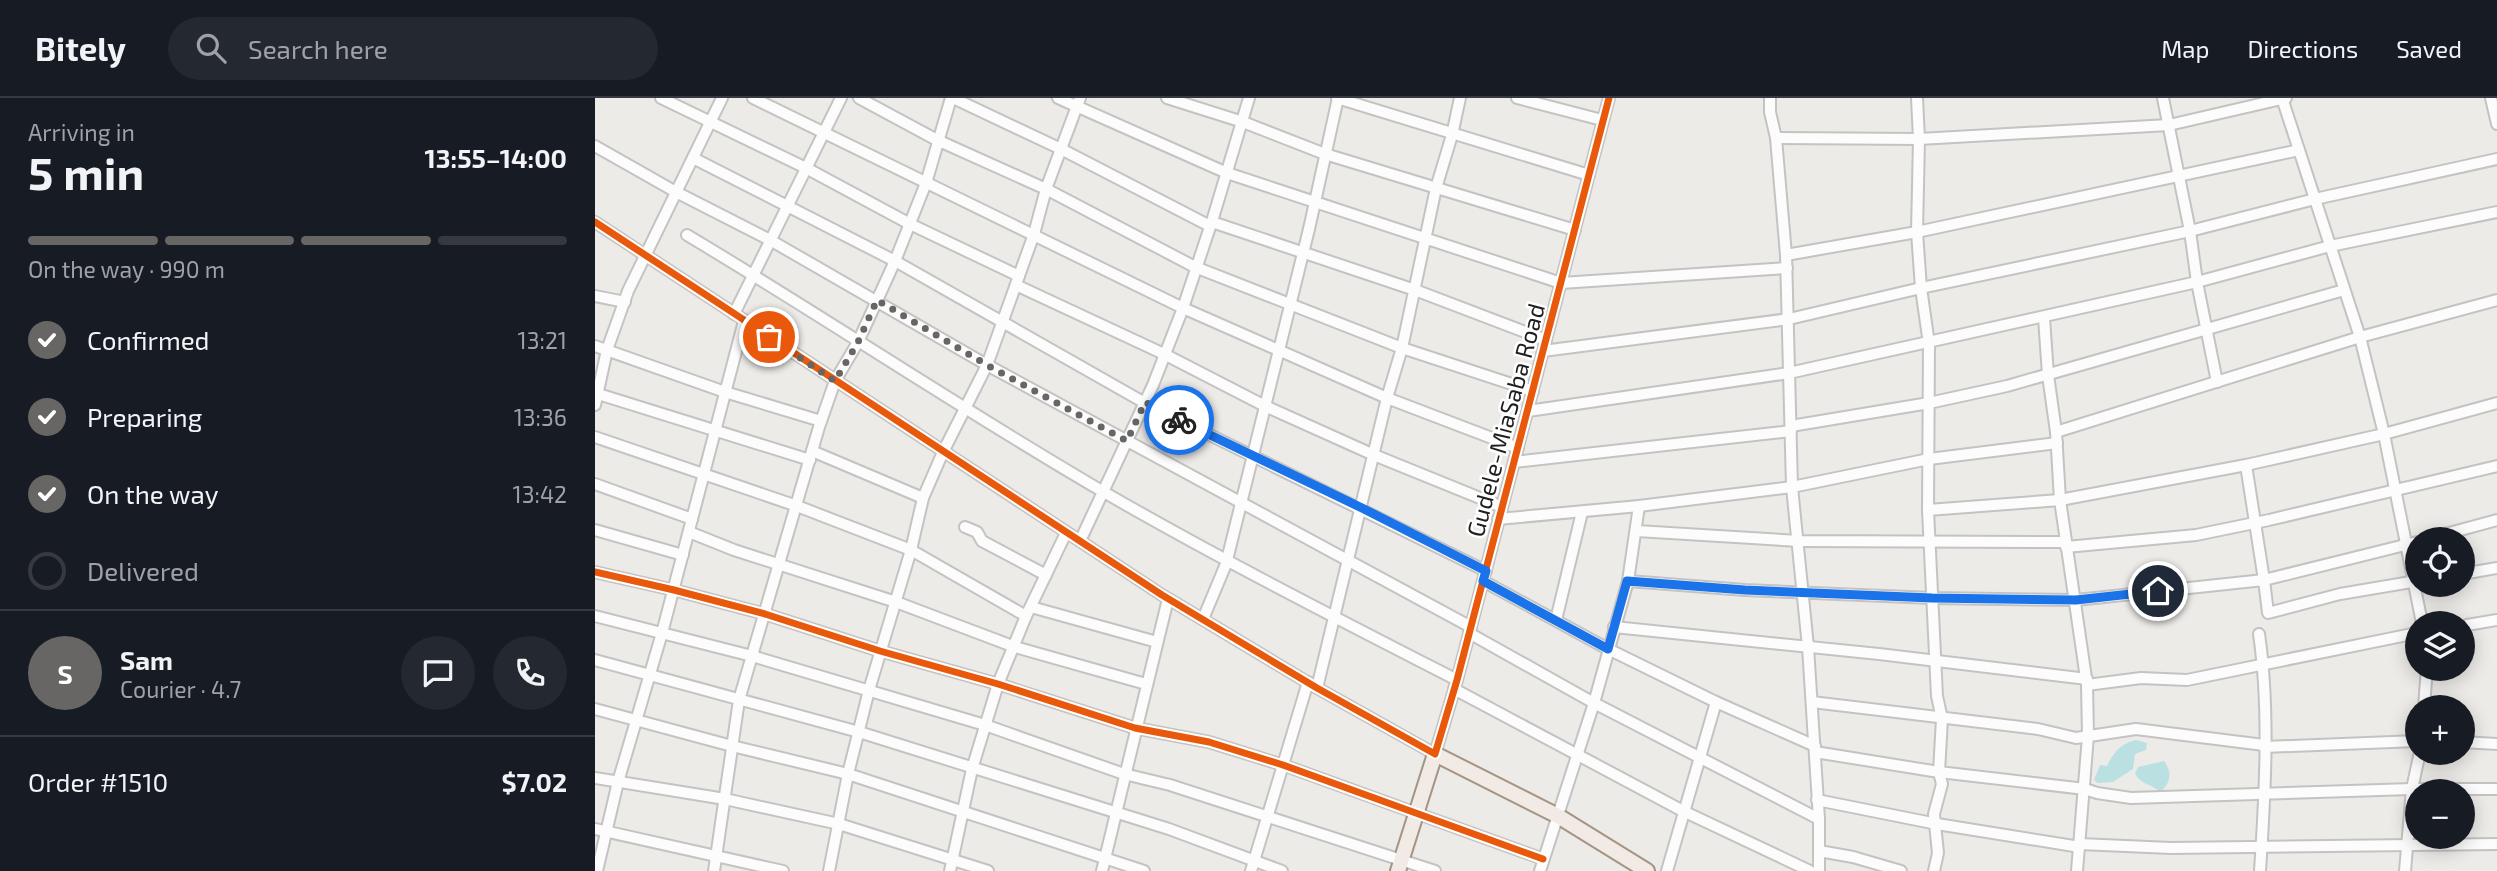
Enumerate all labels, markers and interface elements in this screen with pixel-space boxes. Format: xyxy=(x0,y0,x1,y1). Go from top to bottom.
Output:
search box xyxy=(168,17,658,80)
text: Bitely xyxy=(35,28,126,68)
icon: search xyxy=(192,29,230,67)
text: Search here xyxy=(248,33,388,64)
text: Map xyxy=(2161,34,2209,63)
text: Directions xyxy=(2247,34,2358,63)
text: Saved xyxy=(2396,34,2462,63)
text: Arriving in xyxy=(28,118,135,146)
text: 13:55–14:00 xyxy=(425,142,567,173)
text: 5 min xyxy=(28,144,144,199)
text: On the way · 990 m xyxy=(28,255,225,283)
street label: Gudele-MiaSaba Road xyxy=(1460,300,1550,540)
pin xyxy=(739,307,799,367)
icon: bag xyxy=(750,318,788,356)
icon: check xyxy=(28,321,66,359)
text: Confirmed xyxy=(87,324,210,355)
text: 13:21 xyxy=(518,326,567,354)
courier xyxy=(1144,385,1214,455)
icon: check xyxy=(28,398,66,436)
text: Preparing xyxy=(87,401,202,432)
icon: bike xyxy=(1160,401,1198,439)
text: 13:36 xyxy=(514,403,567,431)
icon: check xyxy=(28,475,66,513)
text: On the way xyxy=(87,478,218,509)
text: 13:42 xyxy=(513,480,567,508)
map controls xyxy=(2405,527,2475,849)
button: locate xyxy=(2405,527,2475,597)
text: Delivered xyxy=(87,555,199,586)
pin xyxy=(2128,561,2188,621)
icon: home xyxy=(2139,572,2177,610)
button: layers xyxy=(2405,611,2475,681)
button: chat xyxy=(401,636,475,710)
button: phone xyxy=(493,636,567,710)
text: Sam xyxy=(120,644,173,675)
text: S xyxy=(57,658,73,689)
text: Courier · 4.7 xyxy=(120,675,241,703)
button: + xyxy=(2405,695,2475,765)
text: Order #1510 xyxy=(28,766,168,797)
text: $7.02 xyxy=(501,766,567,797)
button: − xyxy=(2405,779,2475,849)

